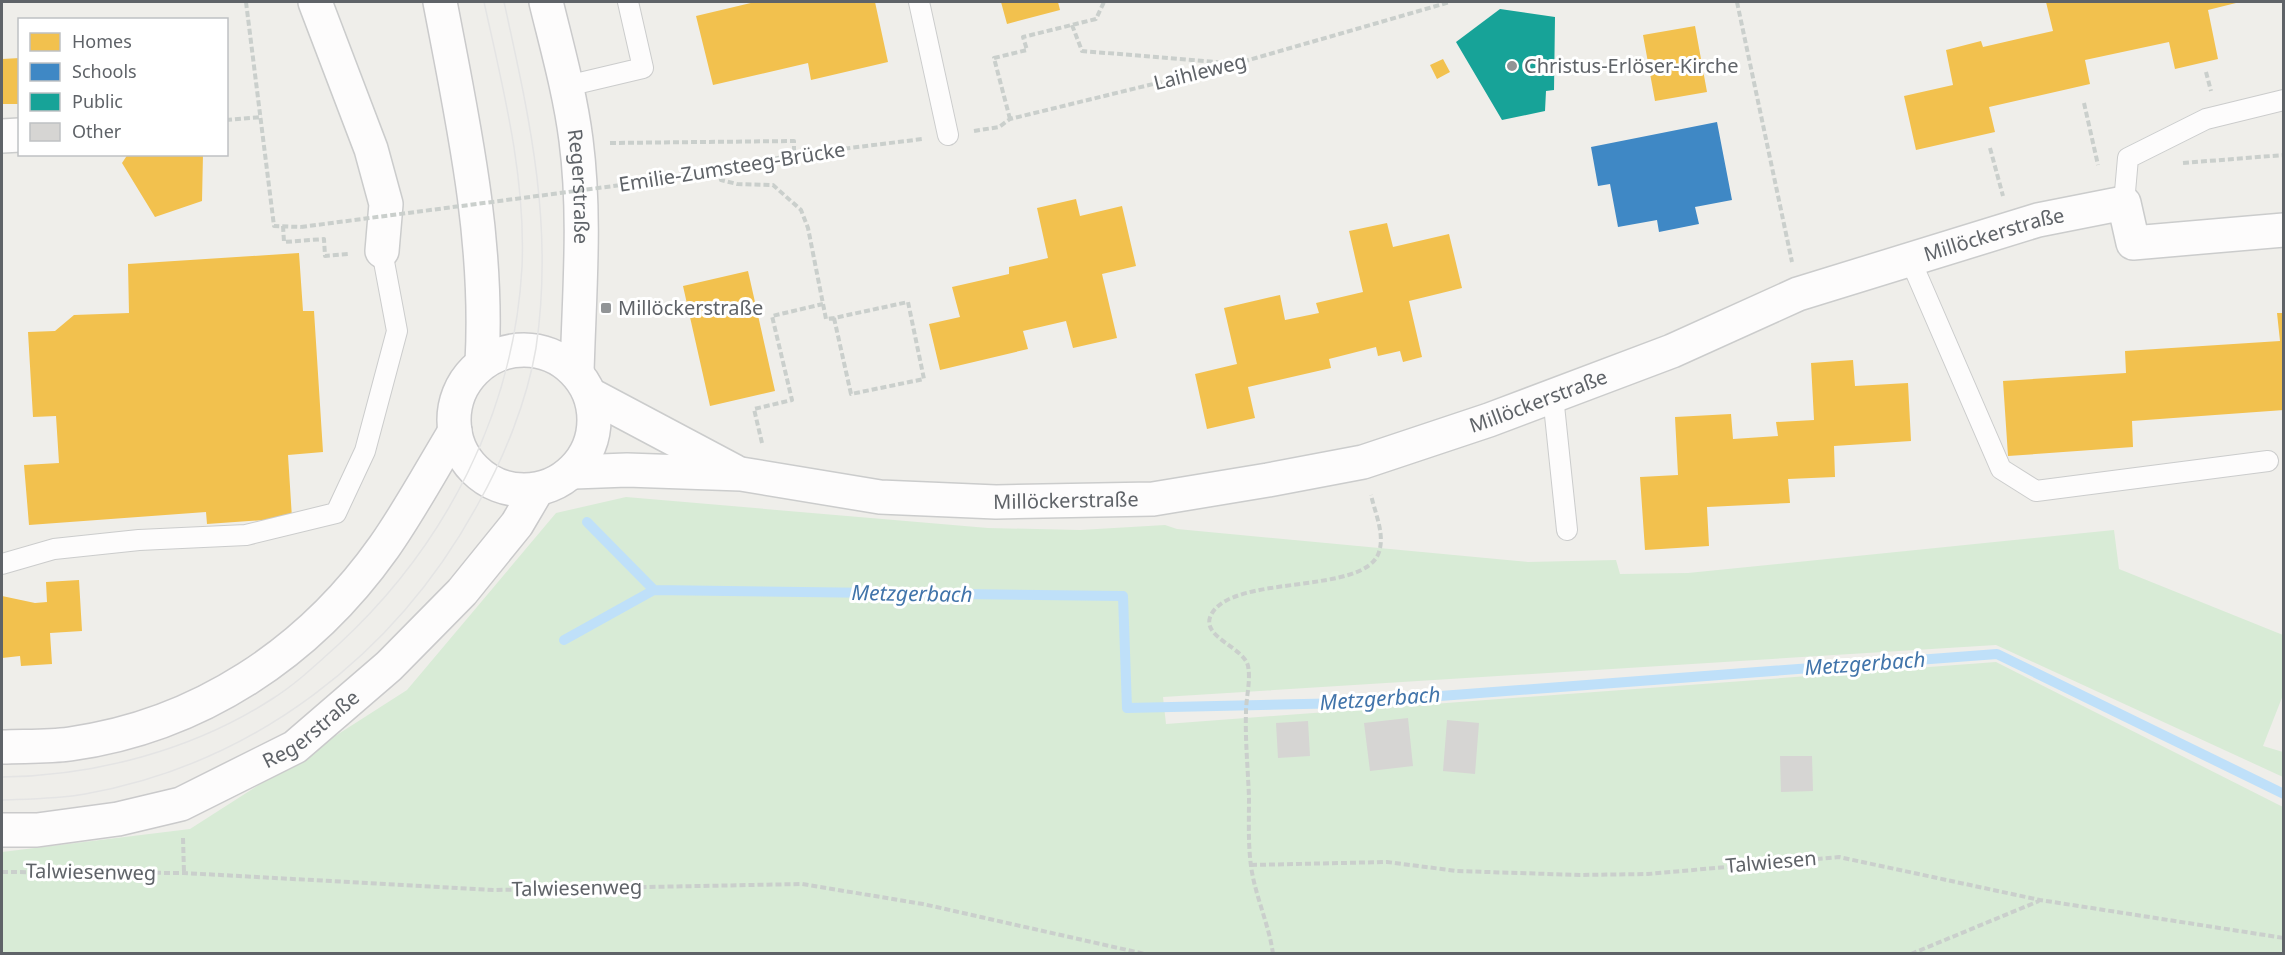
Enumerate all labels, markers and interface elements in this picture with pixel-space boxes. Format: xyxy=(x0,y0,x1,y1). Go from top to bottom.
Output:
legend xyxy=(18,18,228,156)
text: Homes xyxy=(72,29,132,53)
street label: Laihleweg xyxy=(1151,47,1249,96)
place label: Christus-Erlöser-Kirche xyxy=(1524,52,1738,79)
text: Schools xyxy=(72,59,137,83)
marker: Christus-Erlöser-Kirche xyxy=(1505,59,1519,73)
text: Public xyxy=(72,89,123,113)
text: Other xyxy=(72,119,122,143)
street label: Regerstraße xyxy=(562,127,595,244)
street label: Emilie-Zumsteeg-Brücke xyxy=(617,135,847,198)
street label: Millöckerstraße xyxy=(1920,201,2067,267)
place label: Millöckerstraße xyxy=(618,294,763,321)
marker: Millöckerstraße xyxy=(599,301,613,315)
street label: Millöckerstraße xyxy=(1466,363,1611,439)
street label: Millöckerstraße xyxy=(993,485,1139,515)
water label: Metzgerbach xyxy=(851,578,973,608)
water label: Metzgerbach xyxy=(1803,645,1926,681)
water label: Metzgerbach xyxy=(1318,680,1441,716)
street label: Regerstraße xyxy=(258,684,365,774)
street label: Talwiesen xyxy=(1724,844,1818,879)
street label: Talwiesenweg xyxy=(25,857,157,886)
street label: Talwiesenweg xyxy=(511,873,643,902)

